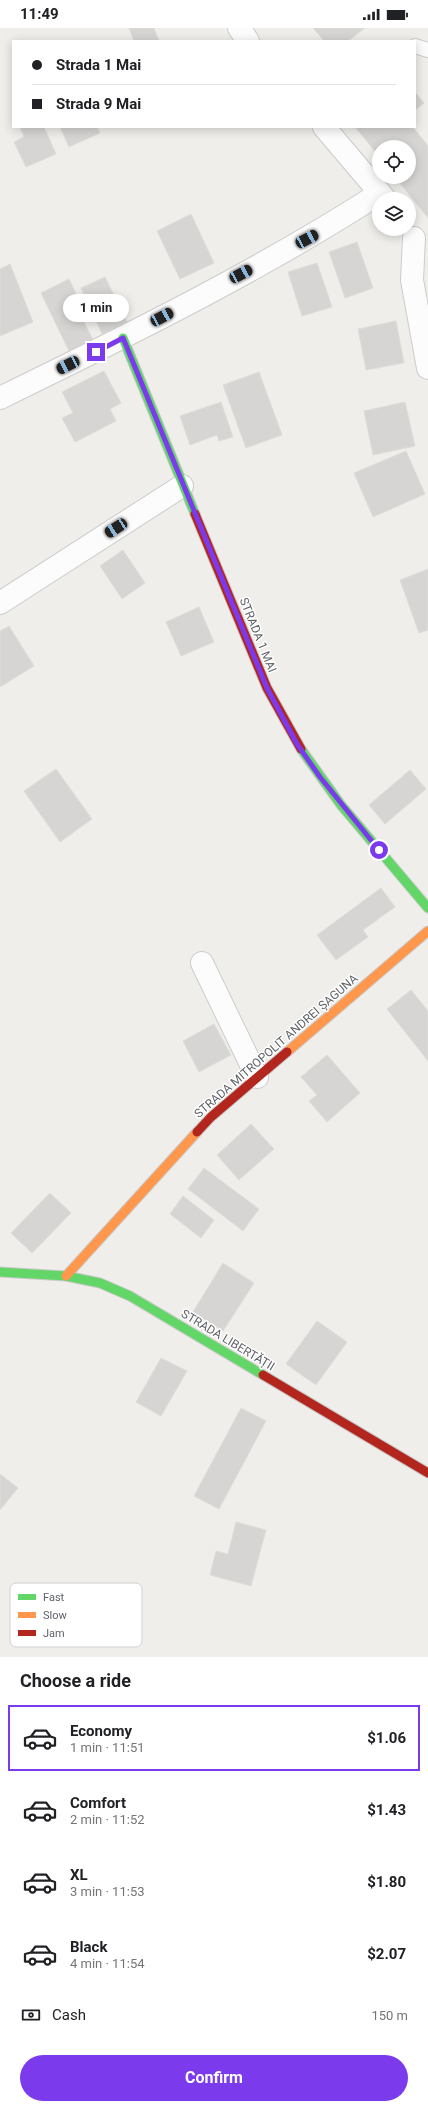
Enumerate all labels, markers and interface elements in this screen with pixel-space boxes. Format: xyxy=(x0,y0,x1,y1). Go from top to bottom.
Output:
text: 11:49 xyxy=(20,5,59,23)
text: Strada 1 Mai xyxy=(56,56,141,74)
text: Strada 9 Mai xyxy=(56,95,141,113)
map controls xyxy=(372,140,416,236)
button: locate xyxy=(372,140,416,184)
button: layers xyxy=(372,192,416,236)
car xyxy=(294,228,320,250)
car xyxy=(228,263,254,285)
callout: 1 min xyxy=(63,294,129,322)
text: 1 min xyxy=(80,300,112,315)
car xyxy=(149,306,175,328)
route end xyxy=(87,343,105,361)
car xyxy=(55,354,81,376)
car xyxy=(103,516,129,540)
street label: STRADA 1 MAI xyxy=(237,596,279,674)
route start xyxy=(370,841,388,859)
street label: STRADA MITROPOLIT ANDREI ȘAGUNA xyxy=(191,971,361,1122)
street label: STRADA LIBERTĂȚII xyxy=(178,1306,278,1374)
legend xyxy=(10,1583,142,1647)
text: Fast xyxy=(43,1591,65,1604)
text: Slow xyxy=(43,1609,67,1622)
text: Jam xyxy=(43,1627,65,1640)
text: Choose a ride xyxy=(20,1670,131,1691)
icon: car xyxy=(22,1720,58,1756)
text: Economy xyxy=(70,1722,132,1740)
text: $1.06 xyxy=(367,1729,406,1747)
text: 1 min · 11:51 xyxy=(70,1740,145,1755)
icon: car xyxy=(22,1792,58,1828)
text: Comfort xyxy=(70,1794,126,1812)
text: $1.43 xyxy=(367,1801,406,1819)
text: 2 min · 11:52 xyxy=(70,1812,145,1827)
icon: car xyxy=(22,1864,58,1900)
text: XL xyxy=(70,1866,88,1884)
text: $1.80 xyxy=(367,1873,406,1891)
text: 3 min · 11:53 xyxy=(70,1884,145,1899)
icon: car xyxy=(22,1936,58,1972)
text: Black xyxy=(70,1938,107,1956)
text: $2.07 xyxy=(367,1945,406,1963)
text: 4 min · 11:54 xyxy=(70,1956,145,1971)
icon: cash xyxy=(20,2004,42,2026)
text: Cash xyxy=(52,2006,86,2024)
text: 150 m xyxy=(371,2008,408,2023)
button: Confirm xyxy=(20,2055,408,2101)

